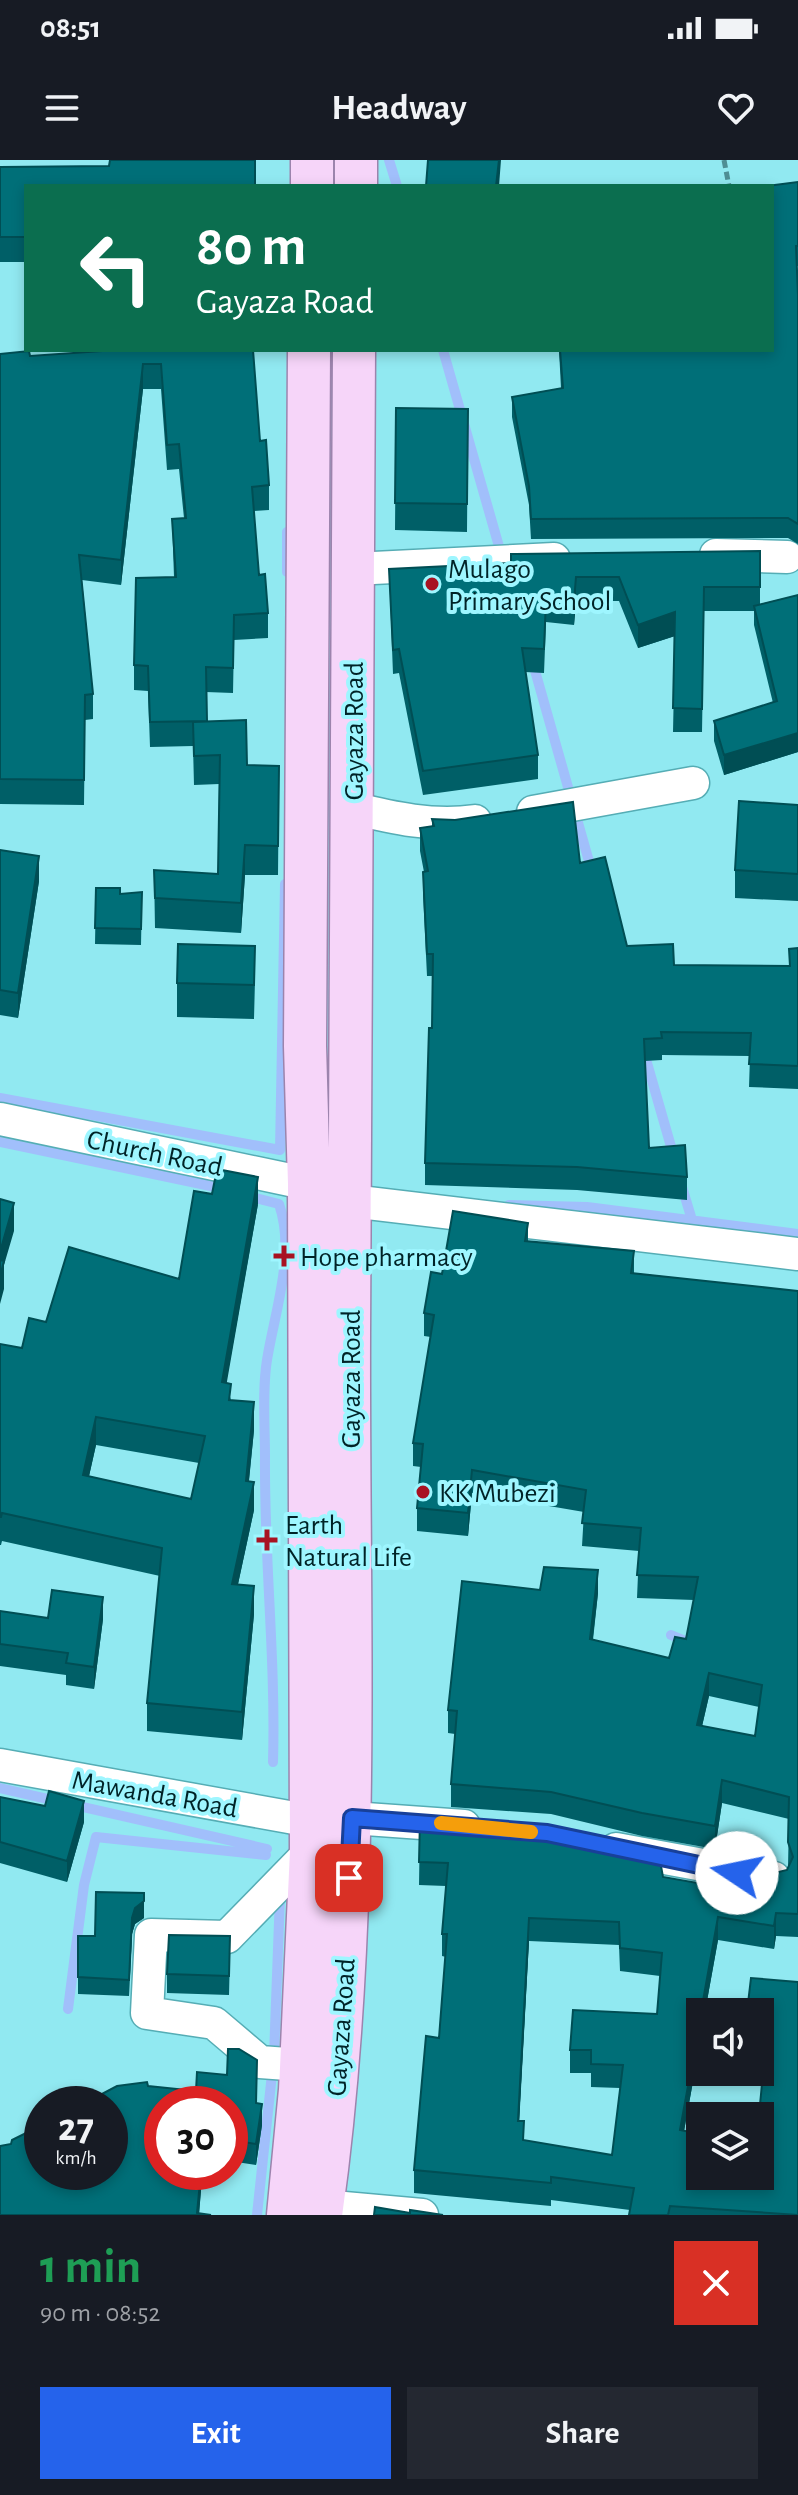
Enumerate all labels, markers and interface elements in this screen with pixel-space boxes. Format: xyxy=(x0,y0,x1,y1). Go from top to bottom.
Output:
text: 08:51 xyxy=(40,13,101,43)
icon: menu xyxy=(40,86,84,130)
icon: heart xyxy=(714,86,758,130)
text: Headway xyxy=(331,90,467,126)
icon: left xyxy=(64,216,168,320)
text: 80 m xyxy=(196,219,306,275)
text: Gayaza Road xyxy=(196,284,374,320)
place label: Mulago Primary School xyxy=(448,556,611,616)
marker: Mulago Primary School xyxy=(423,575,441,593)
street label: Gayaza Road xyxy=(341,662,369,800)
street label: Church Road xyxy=(84,1126,225,1182)
place label: Hope pharmacy xyxy=(300,1244,473,1272)
marker: Hope pharmacy xyxy=(275,1247,293,1265)
street label: Gayaza Road xyxy=(338,1310,366,1448)
place label: KK Mubezi xyxy=(439,1480,556,1508)
marker: KK Mubezi xyxy=(414,1483,432,1501)
place label: Earth Natural Life xyxy=(285,1512,412,1572)
marker: Earth Natural Life xyxy=(256,1529,278,1551)
street label: Mawanda Road xyxy=(70,1767,240,1823)
position arrow xyxy=(695,1831,779,1915)
pin xyxy=(315,1844,383,1912)
icon: arrive xyxy=(327,1856,371,1900)
street label: Gayaza Road xyxy=(323,1957,361,2097)
map controls xyxy=(686,1998,774,2190)
button: sound xyxy=(686,1998,774,2086)
speed limit sign: 30 xyxy=(144,2086,248,2190)
button: layers xyxy=(686,2102,774,2190)
text: 27 xyxy=(58,2108,94,2148)
text: km/h xyxy=(55,2148,97,2168)
button: close xyxy=(674,2241,758,2325)
text: 1 min xyxy=(40,2244,141,2292)
text: 90 m · 08:52 xyxy=(40,2300,160,2326)
button: Exit xyxy=(40,2387,391,2479)
button: Share xyxy=(407,2387,758,2479)

